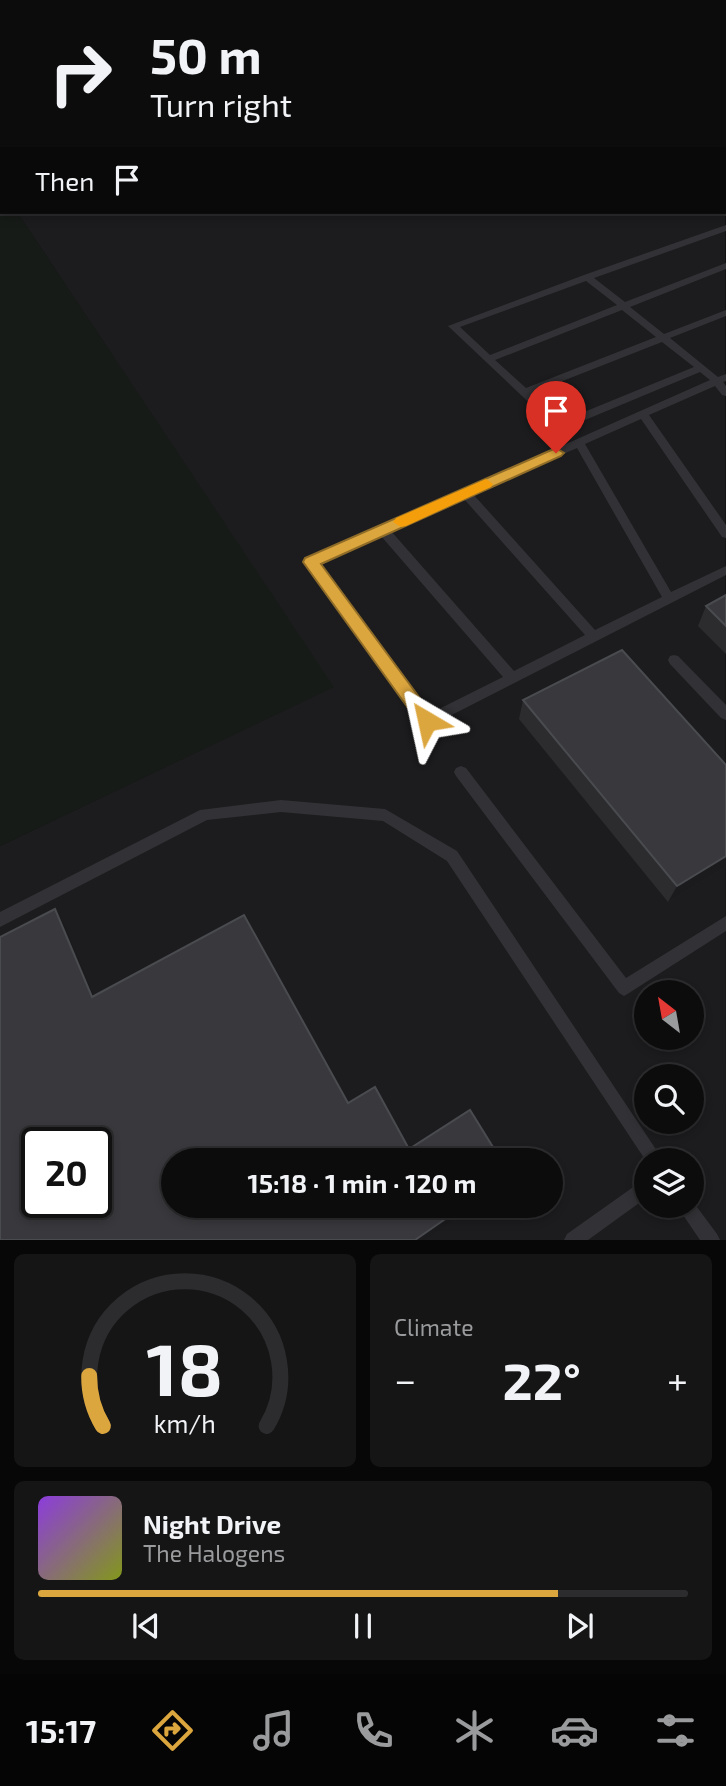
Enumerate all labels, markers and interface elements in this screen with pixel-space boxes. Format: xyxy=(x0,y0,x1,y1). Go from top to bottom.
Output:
text: 50 m xyxy=(150,25,262,84)
icon: right xyxy=(35,28,126,119)
text: Turn right xyxy=(150,85,292,123)
icon: arrive xyxy=(108,161,146,199)
text: Then xyxy=(35,165,94,196)
pin xyxy=(526,381,586,453)
icon: arrive xyxy=(537,392,575,430)
position arrow xyxy=(390,684,464,758)
north arrow xyxy=(634,980,704,1050)
map controls xyxy=(634,980,704,1218)
button: search xyxy=(634,1064,704,1134)
speed limit sign: 20 xyxy=(21,1127,112,1218)
button: layers xyxy=(634,1148,704,1218)
text: 15:18 · 1 min · 120 m xyxy=(247,1167,477,1198)
text: Climate xyxy=(394,1313,474,1341)
text: 18 xyxy=(147,1324,223,1412)
text: 22° xyxy=(502,1348,581,1410)
text: − xyxy=(394,1356,416,1402)
text: + xyxy=(667,1356,688,1402)
text: km/h xyxy=(154,1408,216,1438)
text: Night Drive xyxy=(143,1508,281,1539)
text: The Halogens xyxy=(143,1539,285,1567)
icon: previous xyxy=(127,1607,165,1645)
icon: pause xyxy=(344,1607,382,1645)
icon: next xyxy=(561,1607,599,1645)
icon: directions xyxy=(148,1706,197,1755)
icon: music xyxy=(249,1706,298,1755)
icon: phone xyxy=(349,1706,398,1755)
icon: climate xyxy=(450,1706,499,1755)
icon: car xyxy=(550,1706,599,1755)
icon: filters xyxy=(651,1706,700,1755)
text: 15:17 xyxy=(26,1711,96,1749)

